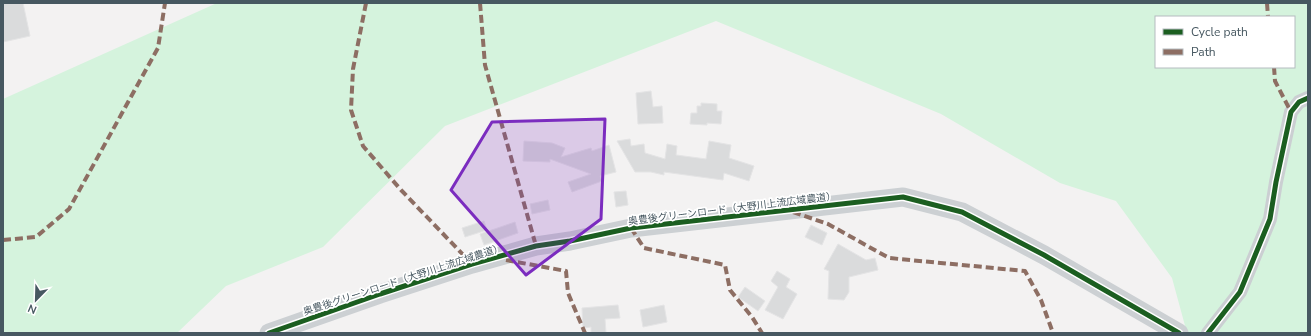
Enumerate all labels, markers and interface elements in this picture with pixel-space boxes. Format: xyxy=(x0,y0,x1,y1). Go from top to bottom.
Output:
legend xyxy=(1155,16,1295,68)
text: Cycle path xyxy=(1191,24,1248,40)
text: Path xyxy=(1191,44,1216,60)
street label: 奥豊後グリーンロード（大野川上流広域農道） xyxy=(627,189,837,229)
street label: 奥豊後グリーンロード（大野川上流広域農道） xyxy=(302,241,505,319)
north arrow xyxy=(16,280,56,320)
text: N xyxy=(26,300,39,317)

